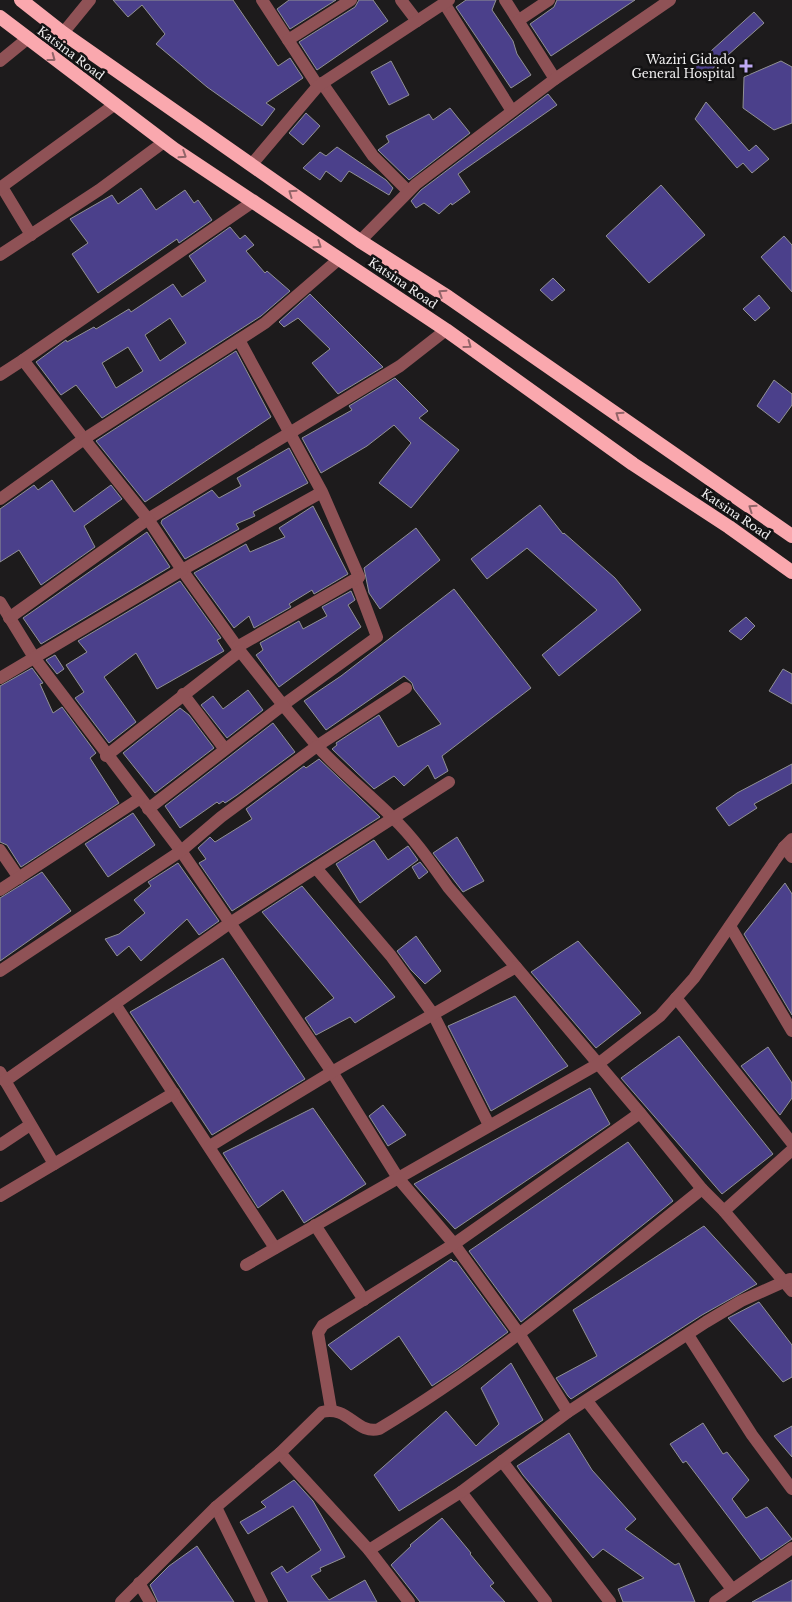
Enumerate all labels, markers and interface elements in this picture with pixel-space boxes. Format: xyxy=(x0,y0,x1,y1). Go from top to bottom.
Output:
street label: Katsina Road xyxy=(34,23,108,83)
one-way arrow xyxy=(47,52,56,61)
place label: Waziri Gidado General Hospital xyxy=(631,52,735,81)
marker: Waziri Gidado General Hospital xyxy=(739,59,753,73)
one-way arrow xyxy=(177,149,186,158)
one-way arrow xyxy=(288,190,298,199)
one-way arrow xyxy=(312,239,322,248)
street label: Katsina Road xyxy=(366,254,440,312)
one-way arrow xyxy=(438,290,447,299)
one-way arrow xyxy=(462,339,471,348)
one-way arrow xyxy=(615,412,624,421)
street label: Katsina Road xyxy=(699,485,773,543)
one-way arrow xyxy=(748,505,758,514)

